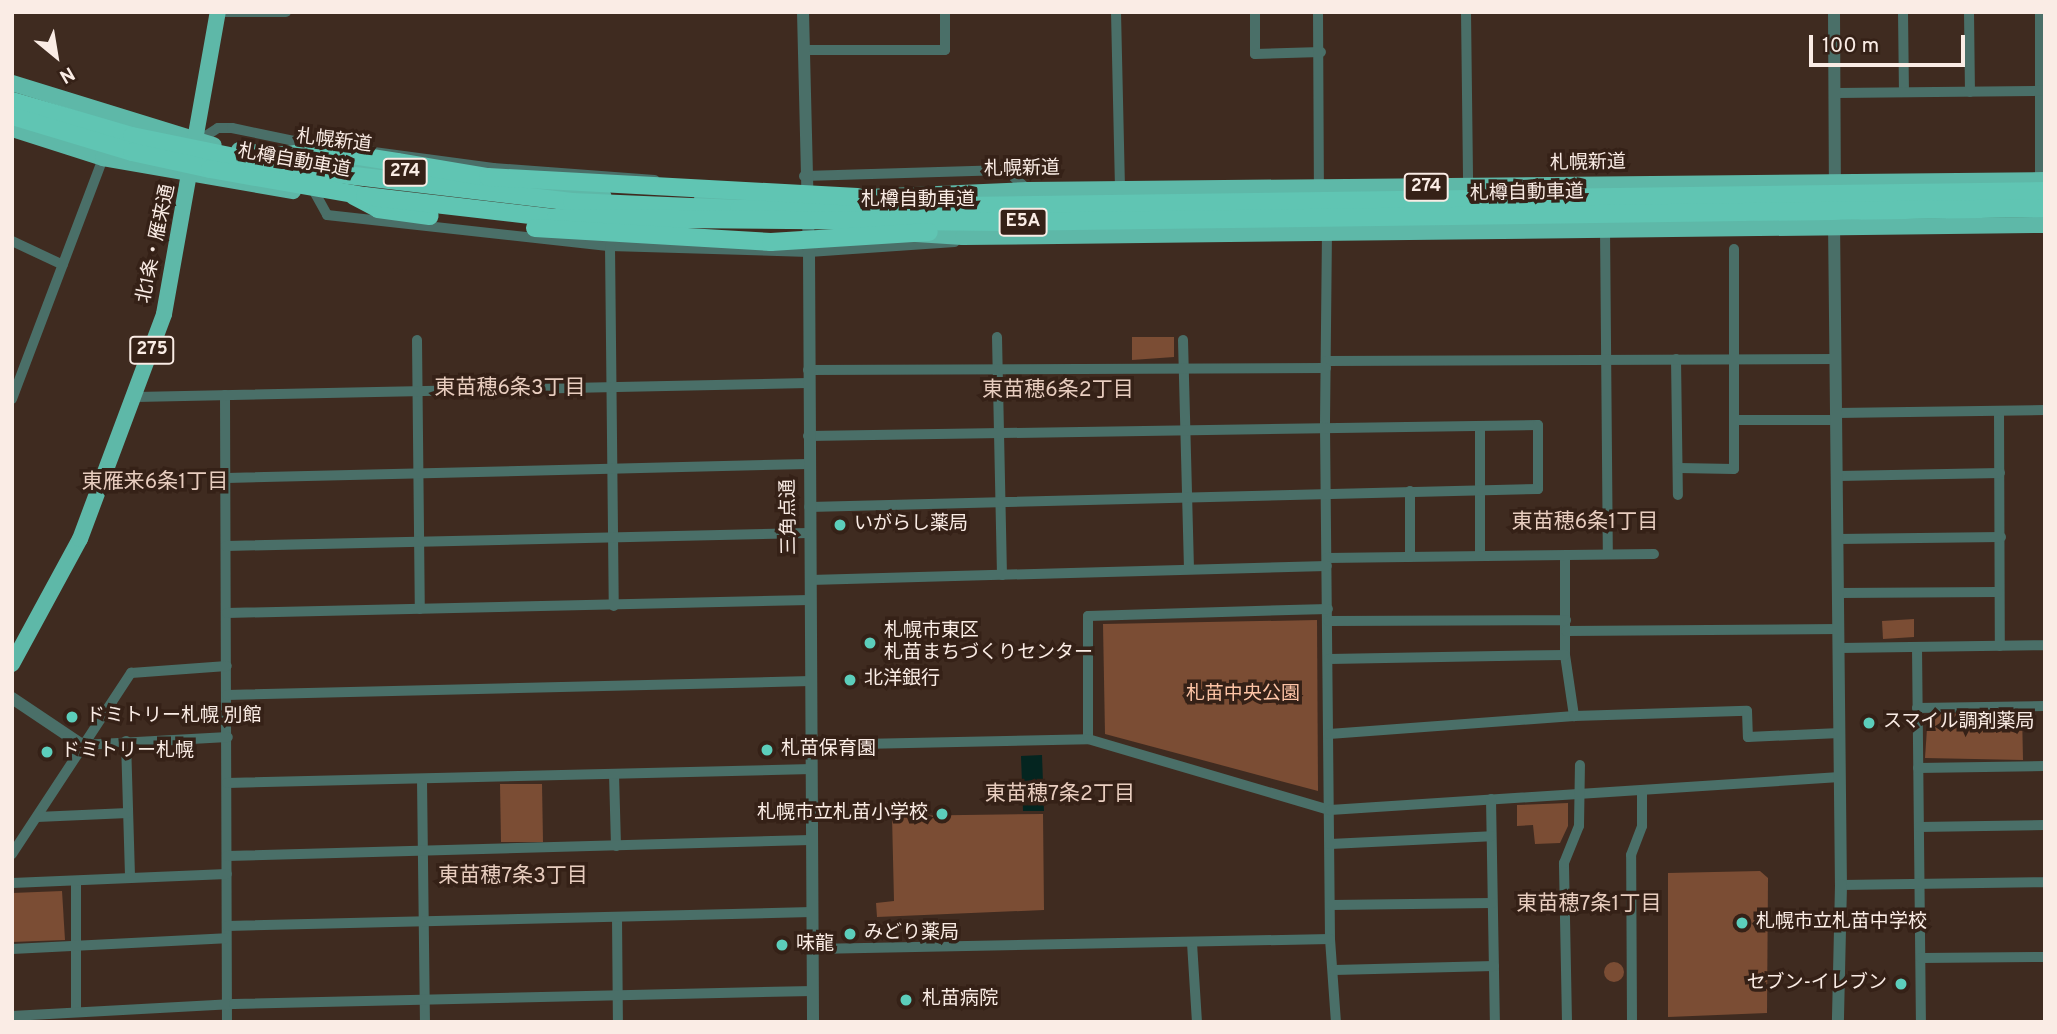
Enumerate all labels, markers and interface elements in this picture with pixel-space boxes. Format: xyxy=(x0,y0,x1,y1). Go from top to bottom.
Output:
north arrow xyxy=(21,21,91,91)
scale bar xyxy=(1812,21,1968,65)
text: 100 m xyxy=(1822,33,1879,60)
text: N xyxy=(55,60,78,88)
street label: 札幌新道 xyxy=(295,126,373,158)
street label: 札樽自動車道 xyxy=(236,141,352,183)
street label: 札幌新道 xyxy=(1550,152,1626,176)
road number: 274 xyxy=(382,158,428,187)
street label: 札幌新道 xyxy=(984,158,1060,182)
road number: 274 xyxy=(1403,172,1449,202)
street label: 北1条・雁来通 xyxy=(133,182,181,306)
street label: 札樽自動車道 xyxy=(1470,182,1584,206)
street label: 札樽自動車道 xyxy=(861,190,975,212)
road number: E5A xyxy=(998,208,1048,236)
road number: 275 xyxy=(129,336,175,364)
district label: 東苗穂6条3丁目 xyxy=(434,376,586,402)
district label: 東苗穂6条2丁目 xyxy=(982,378,1134,404)
district label: 東雁来6条1丁目 xyxy=(82,470,228,496)
street label: 三角点通 xyxy=(778,479,802,555)
district label: 東苗穂6条1丁目 xyxy=(1512,510,1658,536)
place label: いがらし薬局 xyxy=(854,514,968,536)
marker: いがらし薬局 xyxy=(832,517,848,533)
place label: 札幌市東区 札苗まちづくりセンター xyxy=(884,621,1093,665)
marker: 札幌市東区 札苗まちづくりセンター xyxy=(862,635,878,651)
place label: 北洋銀行 xyxy=(864,669,940,691)
marker: 北洋銀行 xyxy=(842,672,858,688)
park label: 札苗中央公園 xyxy=(1186,684,1300,706)
place label: ドミトリー札幌 別館 xyxy=(86,706,261,728)
marker: ドミトリー札幌 別館 xyxy=(64,709,80,725)
place label: スマイル調剤薬局 xyxy=(1883,712,2035,734)
marker: スマイル調剤薬局 xyxy=(1861,715,1877,731)
place label: 札苗保育園 xyxy=(781,739,876,761)
place label: ドミトリー札幌 xyxy=(61,741,194,763)
marker: 札苗保育園 xyxy=(759,742,775,758)
marker: ドミトリー札幌 xyxy=(39,744,55,760)
district label: 東苗穂7条2丁目 xyxy=(985,782,1135,808)
place label: 札幌市立札苗小学校 xyxy=(757,803,928,825)
marker: 札幌市立札苗小学校 xyxy=(934,806,950,822)
district label: 東苗穂7条3丁目 xyxy=(438,864,588,890)
district label: 東苗穂7条1丁目 xyxy=(1517,892,1661,918)
place label: 札幌市立札苗中学校 xyxy=(1756,912,1927,934)
marker: 札幌市立札苗中学校 xyxy=(1734,915,1750,931)
place label: みどり薬局 xyxy=(864,923,959,945)
marker: みどり薬局 xyxy=(842,926,858,942)
place label: 味龍 xyxy=(796,934,834,956)
marker: 味龍 xyxy=(774,937,790,953)
place label: セブン-イレブン xyxy=(1746,973,1887,995)
marker: セブン-イレブン xyxy=(1893,976,1909,992)
place label: 札苗病院 xyxy=(922,989,998,1011)
marker: 札苗病院 xyxy=(896,990,916,1010)

